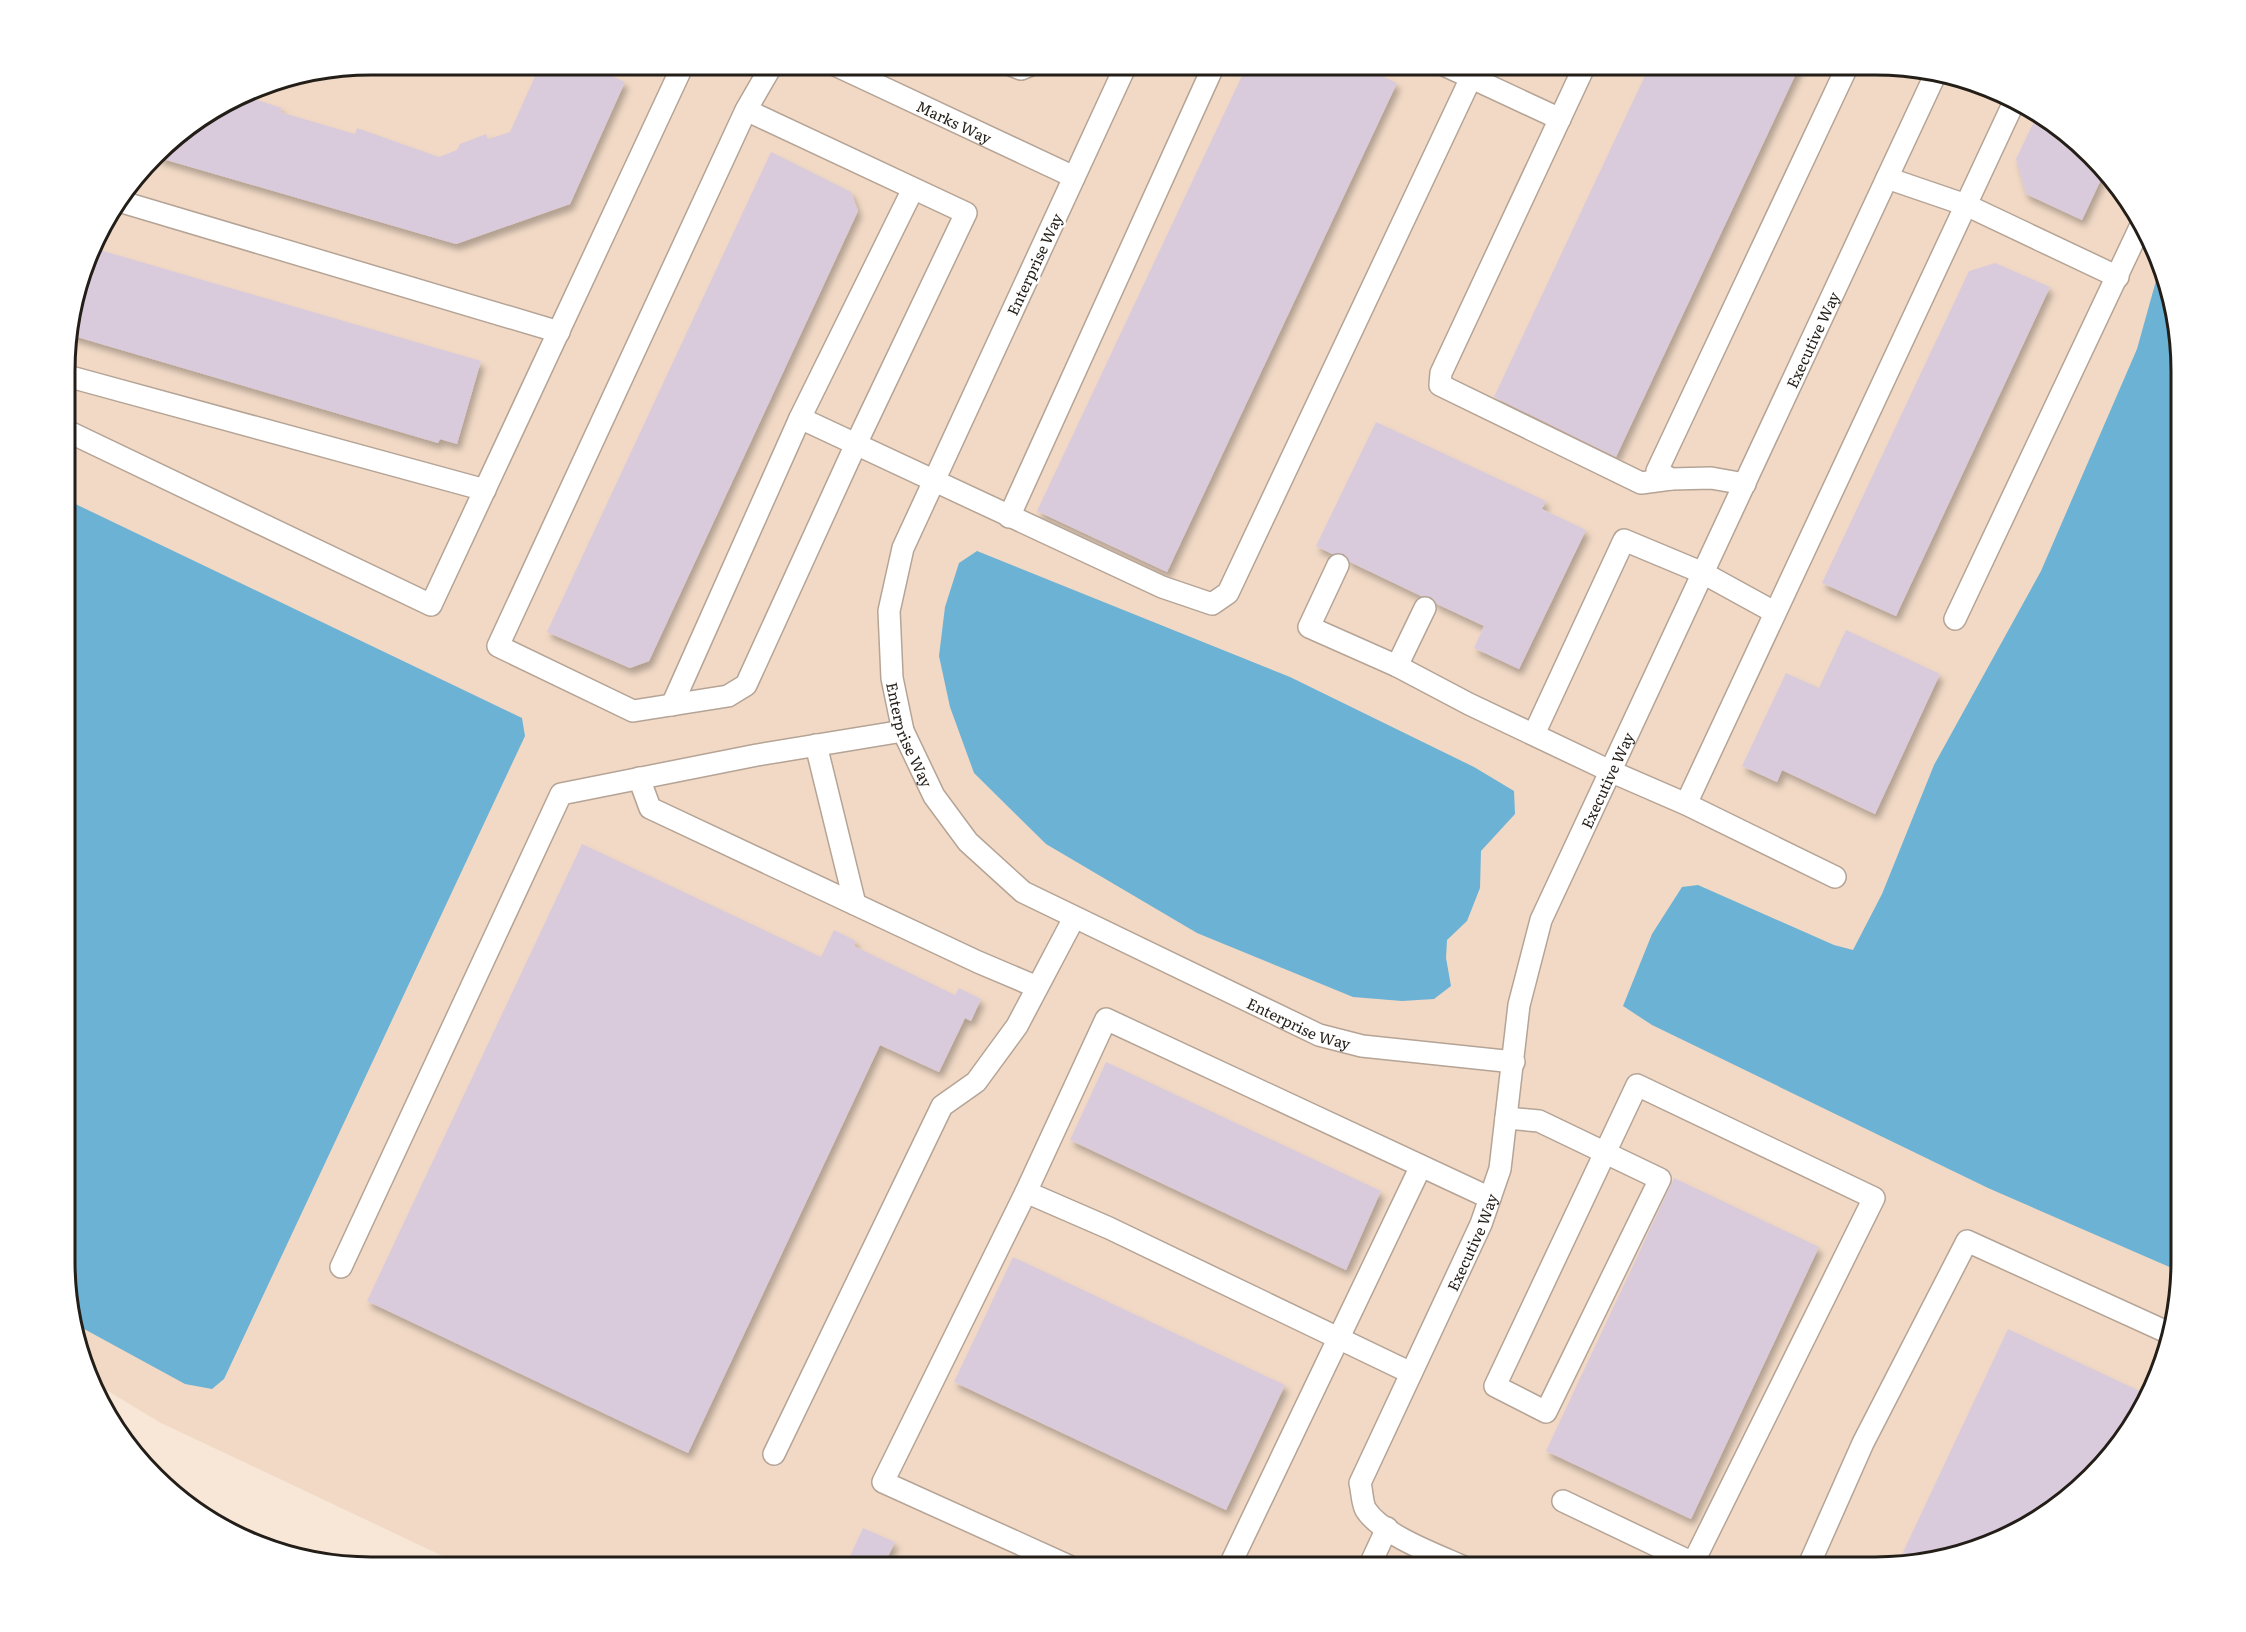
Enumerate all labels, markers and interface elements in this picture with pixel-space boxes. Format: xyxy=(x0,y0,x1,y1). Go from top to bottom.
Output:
street label: Marks Way xyxy=(913,94,996,149)
street label: Enterprise Way xyxy=(1000,209,1068,319)
street label: Executive Way xyxy=(1779,287,1844,391)
street label: Enterprise Way xyxy=(882,680,940,791)
street label: Executive Way xyxy=(1574,727,1639,832)
street label: Enterprise Way xyxy=(1243,991,1354,1054)
street label: Executive Way xyxy=(1440,1190,1502,1294)

